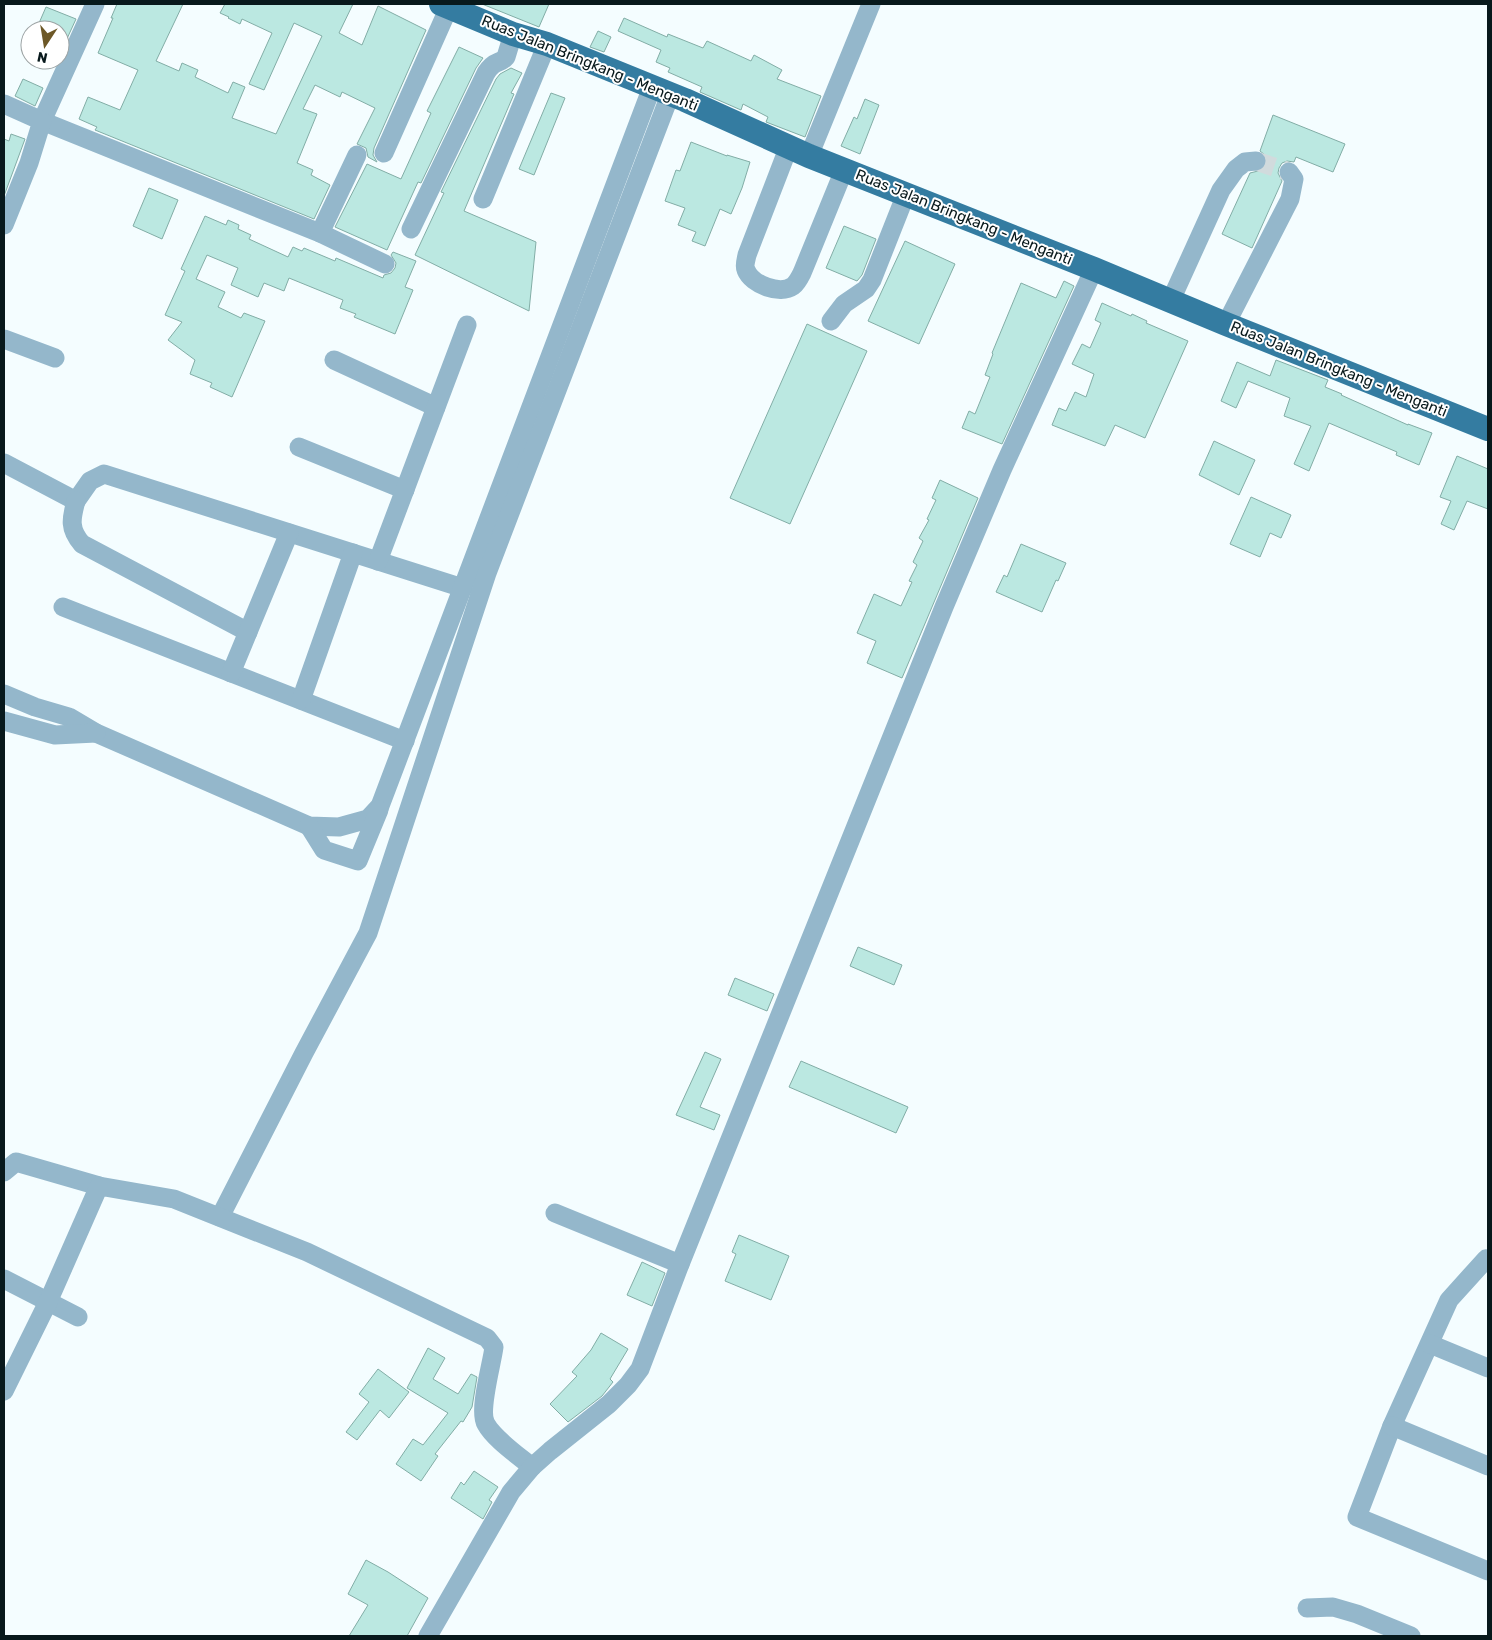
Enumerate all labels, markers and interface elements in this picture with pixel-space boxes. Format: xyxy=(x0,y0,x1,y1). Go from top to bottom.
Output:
street label: Ruas Jalan Bringkang - Menganti xyxy=(479,11,701,115)
north arrow xyxy=(20,20,70,70)
text: N xyxy=(36,48,49,67)
street label: Ruas Jalan Bringkang - Menganti xyxy=(853,165,1075,269)
street label: Ruas Jalan Bringkang - Menganti xyxy=(1228,317,1450,421)

